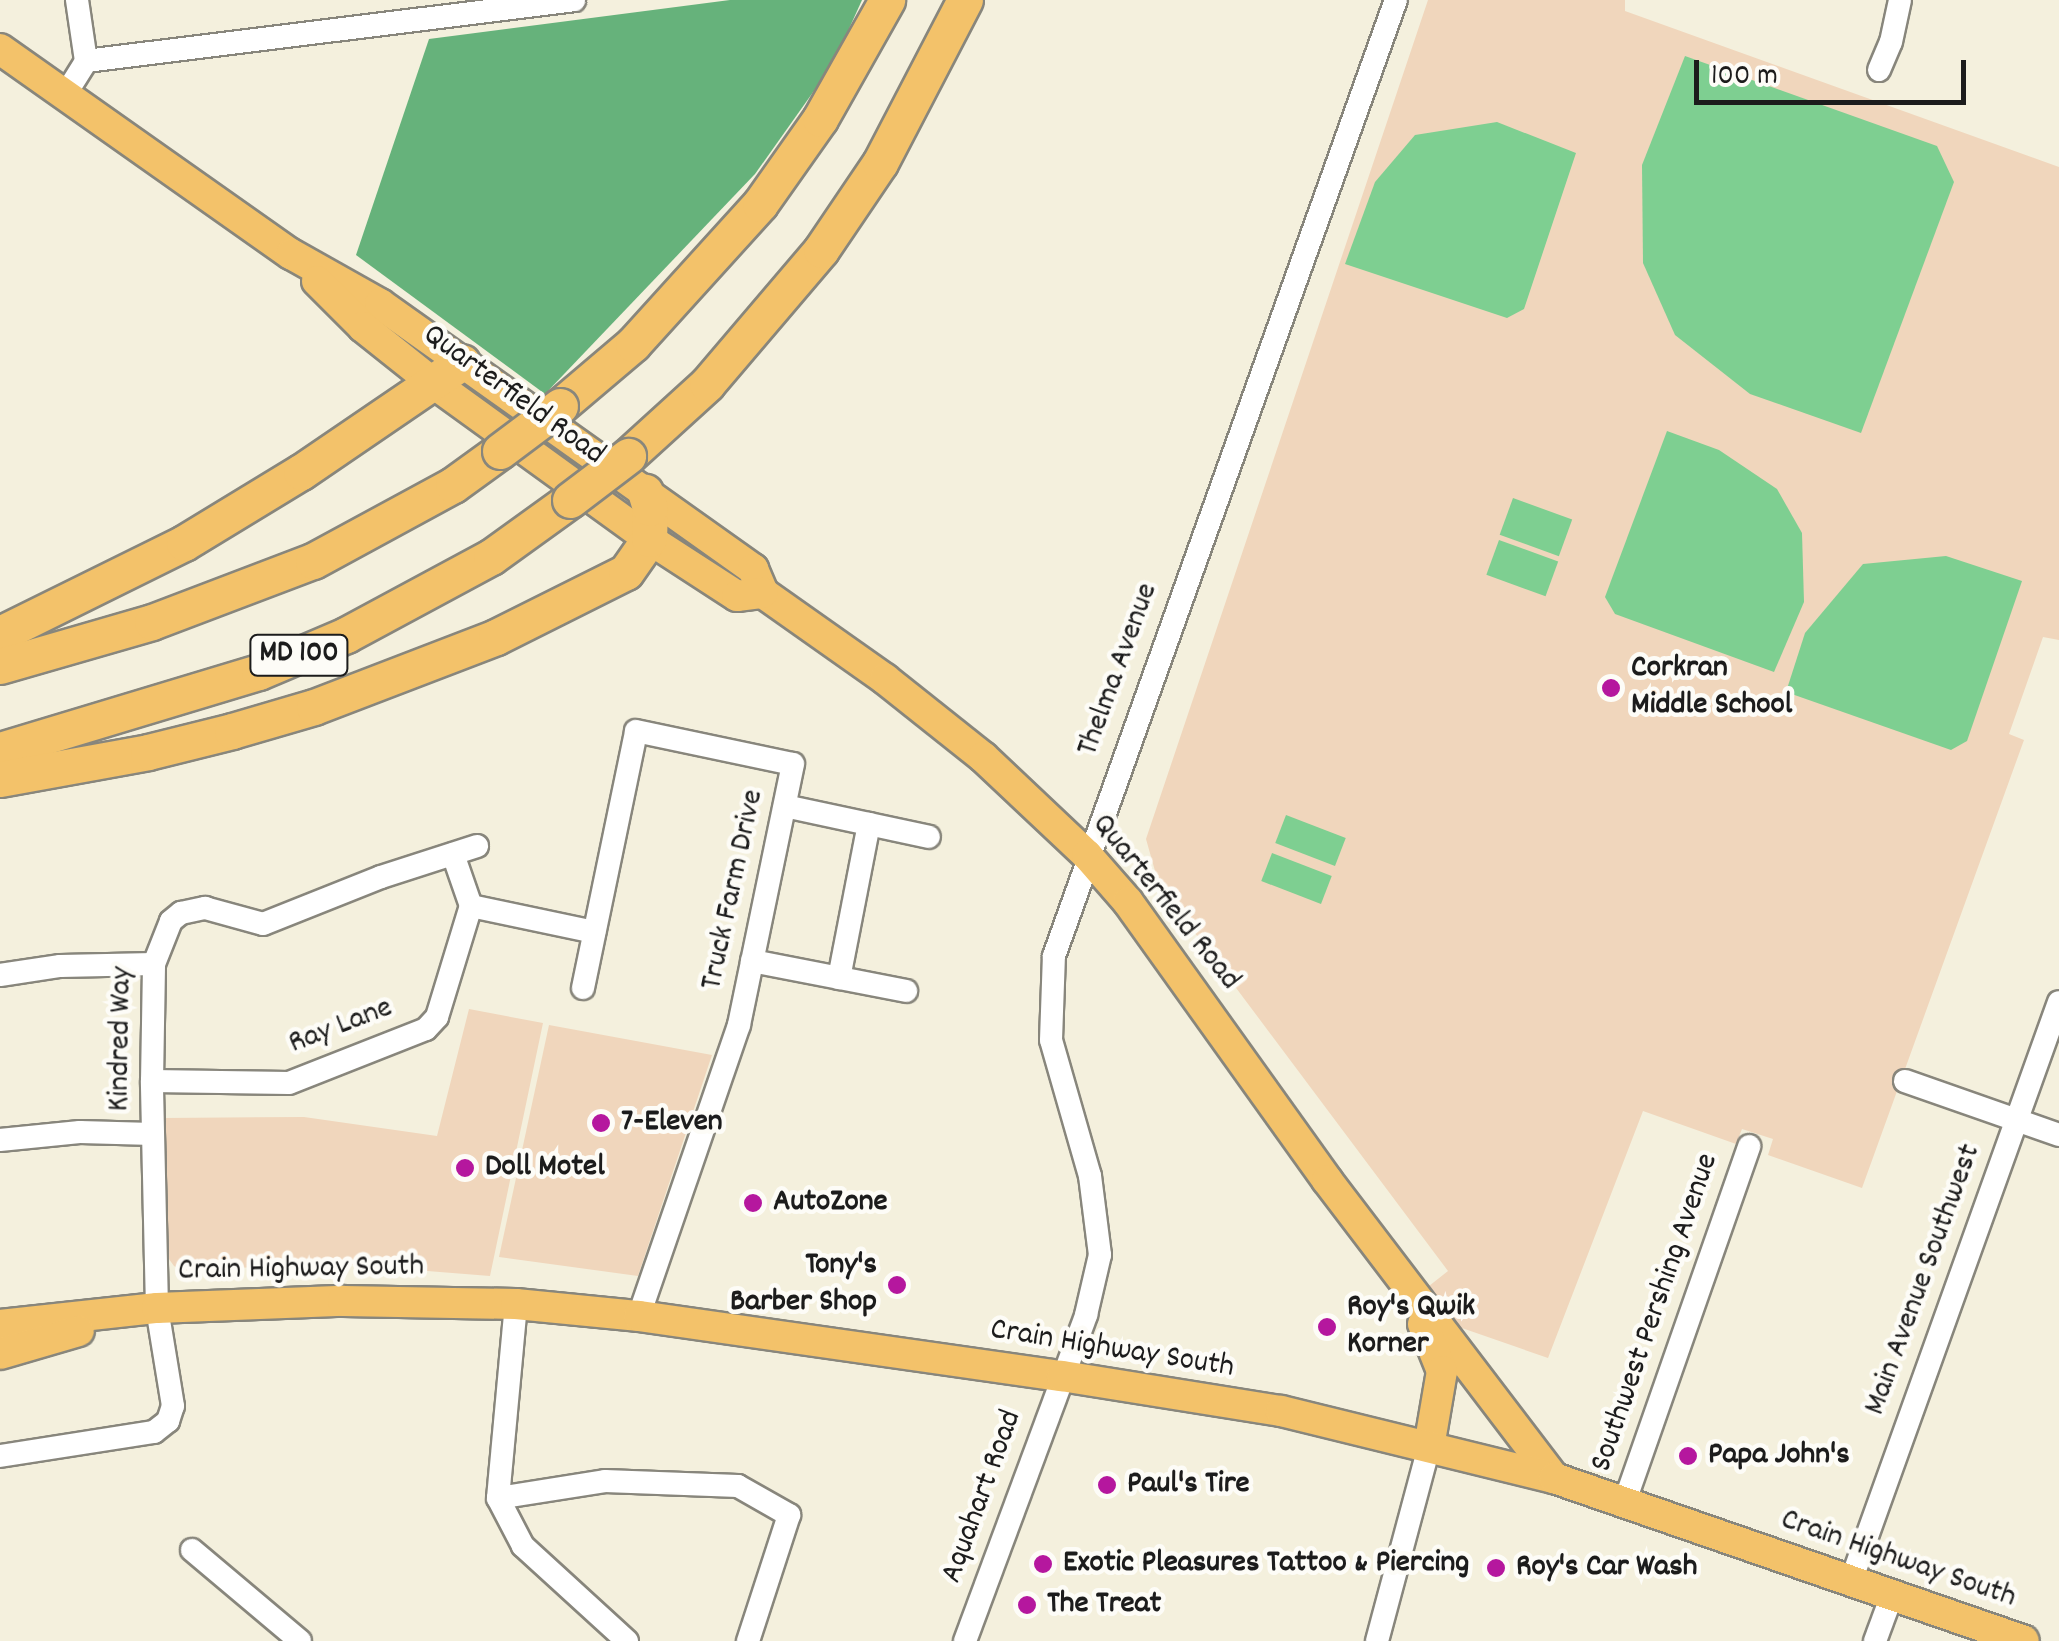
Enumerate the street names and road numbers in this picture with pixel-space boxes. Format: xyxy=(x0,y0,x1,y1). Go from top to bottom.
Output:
street label: Quarterfield Road xyxy=(414,317,612,475)
street label: Thelma Avenue xyxy=(1070,578,1168,762)
road number: MD 100 xyxy=(249,630,349,680)
street label: Truck Farm Drive xyxy=(694,786,774,994)
street label: Quarterfield Road xyxy=(1082,807,1248,999)
street label: Kindred Way xyxy=(102,966,142,1112)
street label: Ray Lane xyxy=(284,990,398,1064)
street label: Main Avenue Southwest xyxy=(1857,1139,1991,1421)
street label: Southwest Pershing Avenue xyxy=(1583,1149,1729,1477)
street label: Crain Highway South xyxy=(178,1249,424,1291)
street label: Crain Highway South xyxy=(987,1312,1237,1388)
street label: Aquahart Road xyxy=(934,1405,1032,1589)
street label: Crain Highway South xyxy=(1775,1502,2021,1618)

